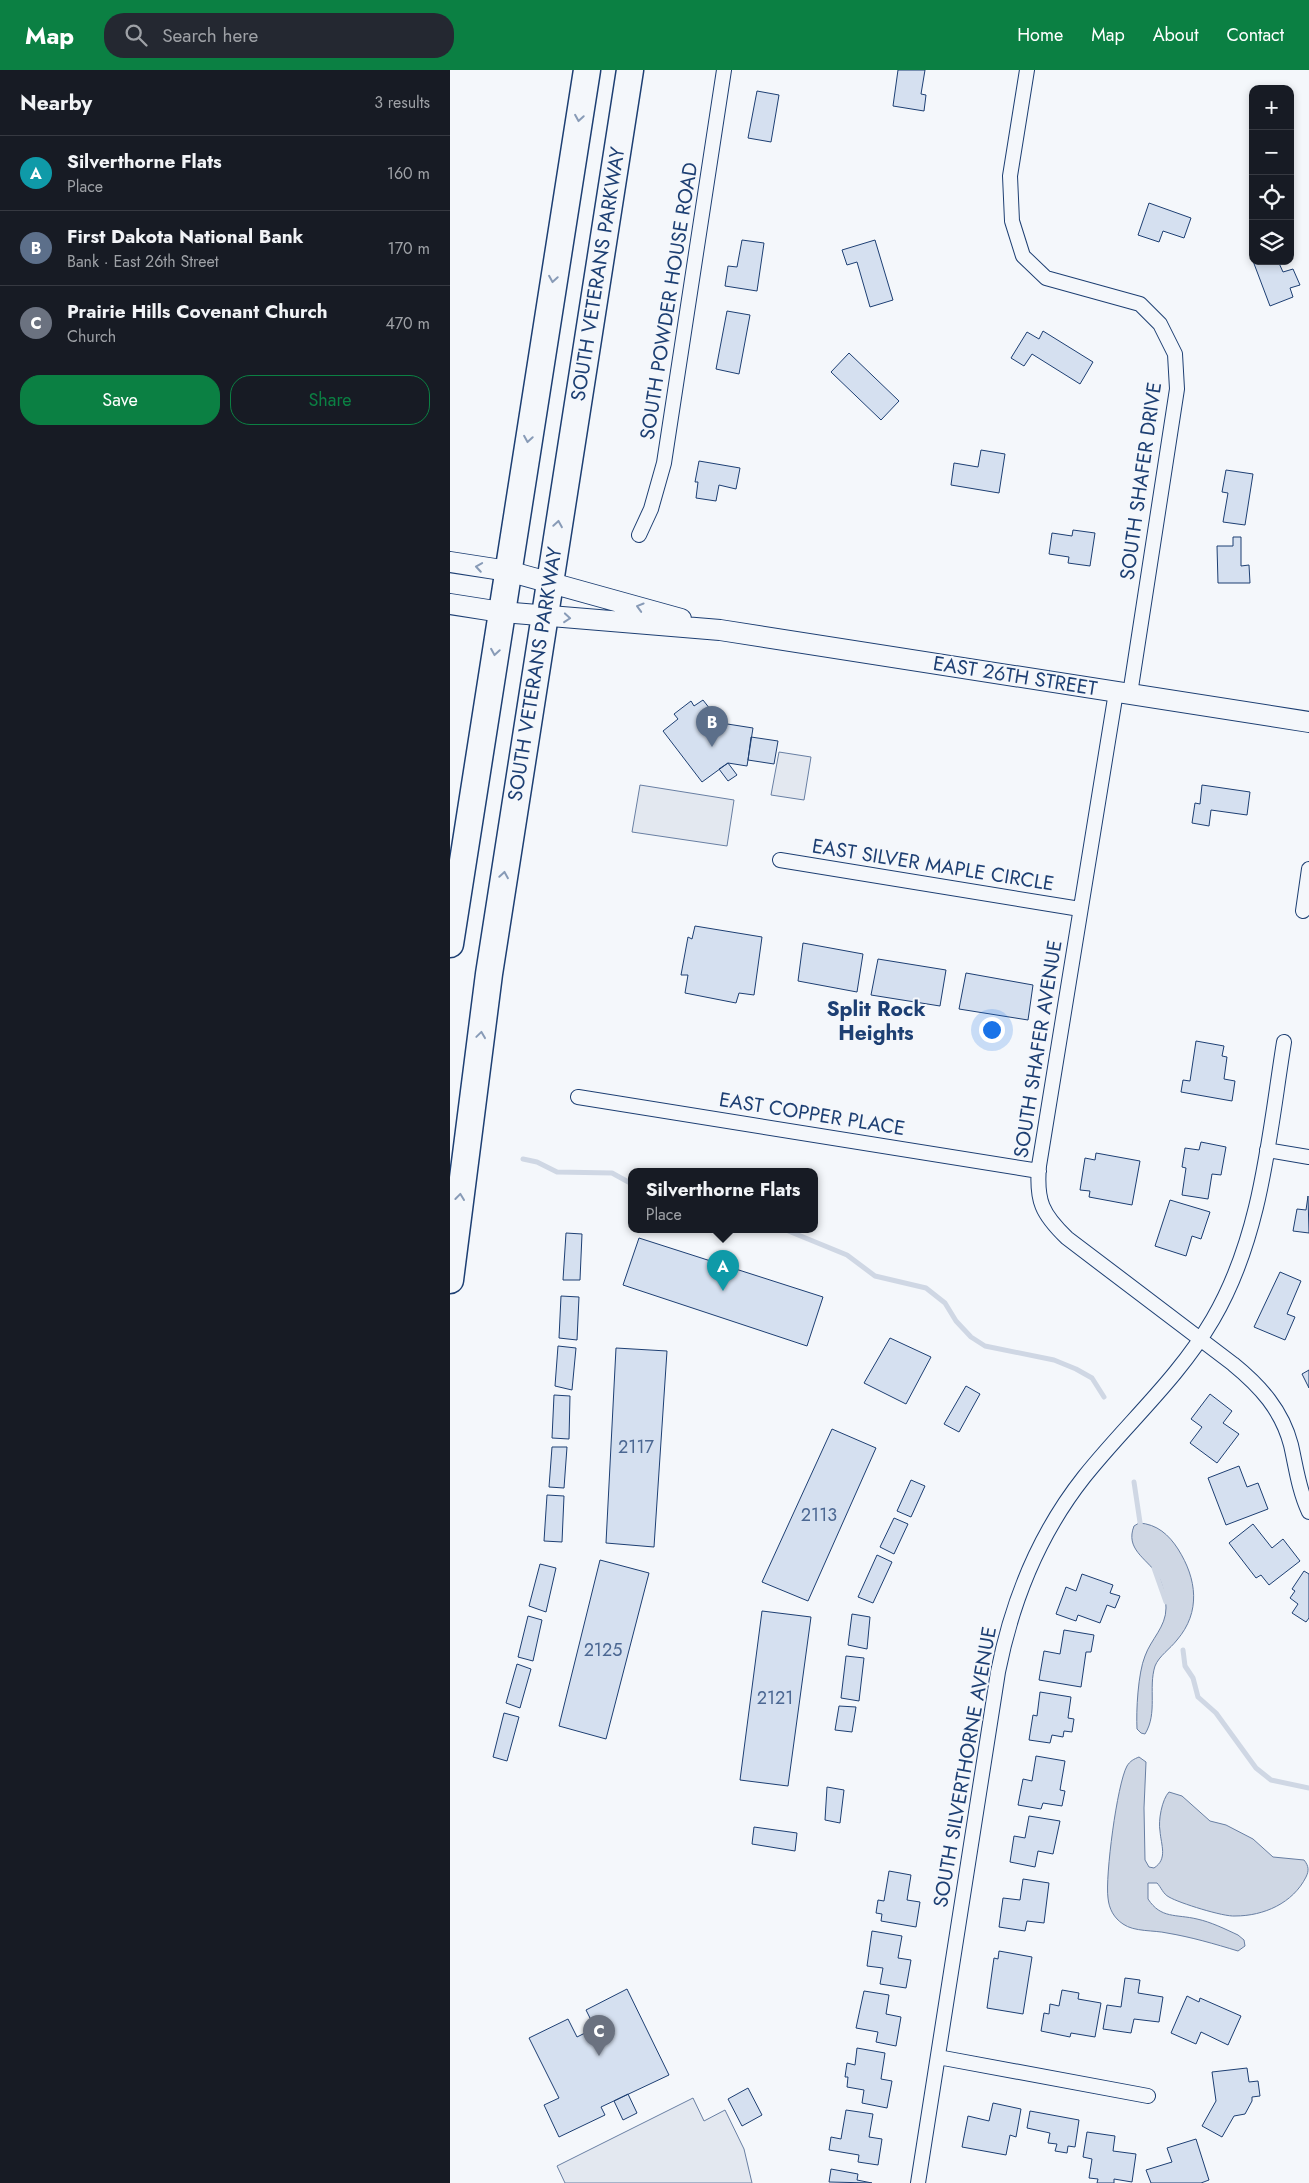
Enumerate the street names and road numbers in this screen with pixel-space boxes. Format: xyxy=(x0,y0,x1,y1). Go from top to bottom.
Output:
street label: SOUTH VETERANS PARKWAY xyxy=(564,144,633,403)
street label: SOUTH POWDER HOUSE ROAD xyxy=(633,160,705,442)
street label: SOUTH SHAFER DRIVE xyxy=(1113,380,1169,582)
street label: SOUTH VETERANS PARKWAY xyxy=(501,544,570,803)
street label: EAST 26TH STREET xyxy=(931,649,1100,703)
street label: EAST SILVER MAPLE CIRCLE xyxy=(810,832,1056,898)
street label: SOUTH SHAFER AVENUE xyxy=(1006,938,1070,1160)
street label: EAST COPPER PLACE xyxy=(717,1085,907,1143)
street label: SOUTH SILVERTHORNE AVENUE xyxy=(926,1624,1004,1910)

